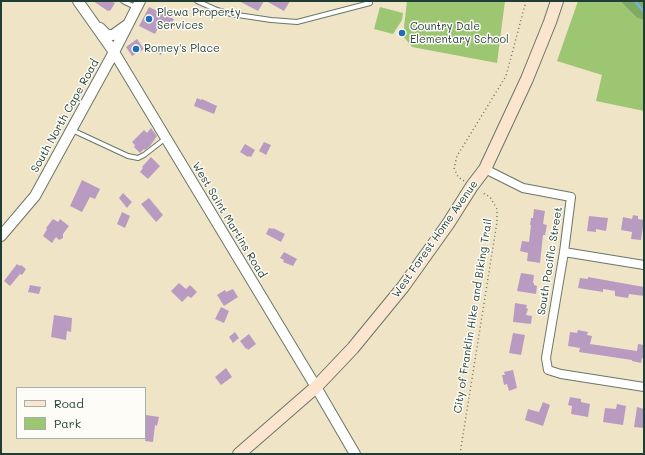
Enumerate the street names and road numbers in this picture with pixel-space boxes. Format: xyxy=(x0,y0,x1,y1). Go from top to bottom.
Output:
street label: South North Cape Road xyxy=(28,57,102,175)
street label: West Saint Martins Road xyxy=(189,160,269,280)
street label: West Forest Home Avenue xyxy=(389,178,481,300)
street label: South Pacific Street xyxy=(535,206,565,316)
street label: City of Franklin Hike and Biking Trail xyxy=(451,218,495,414)

